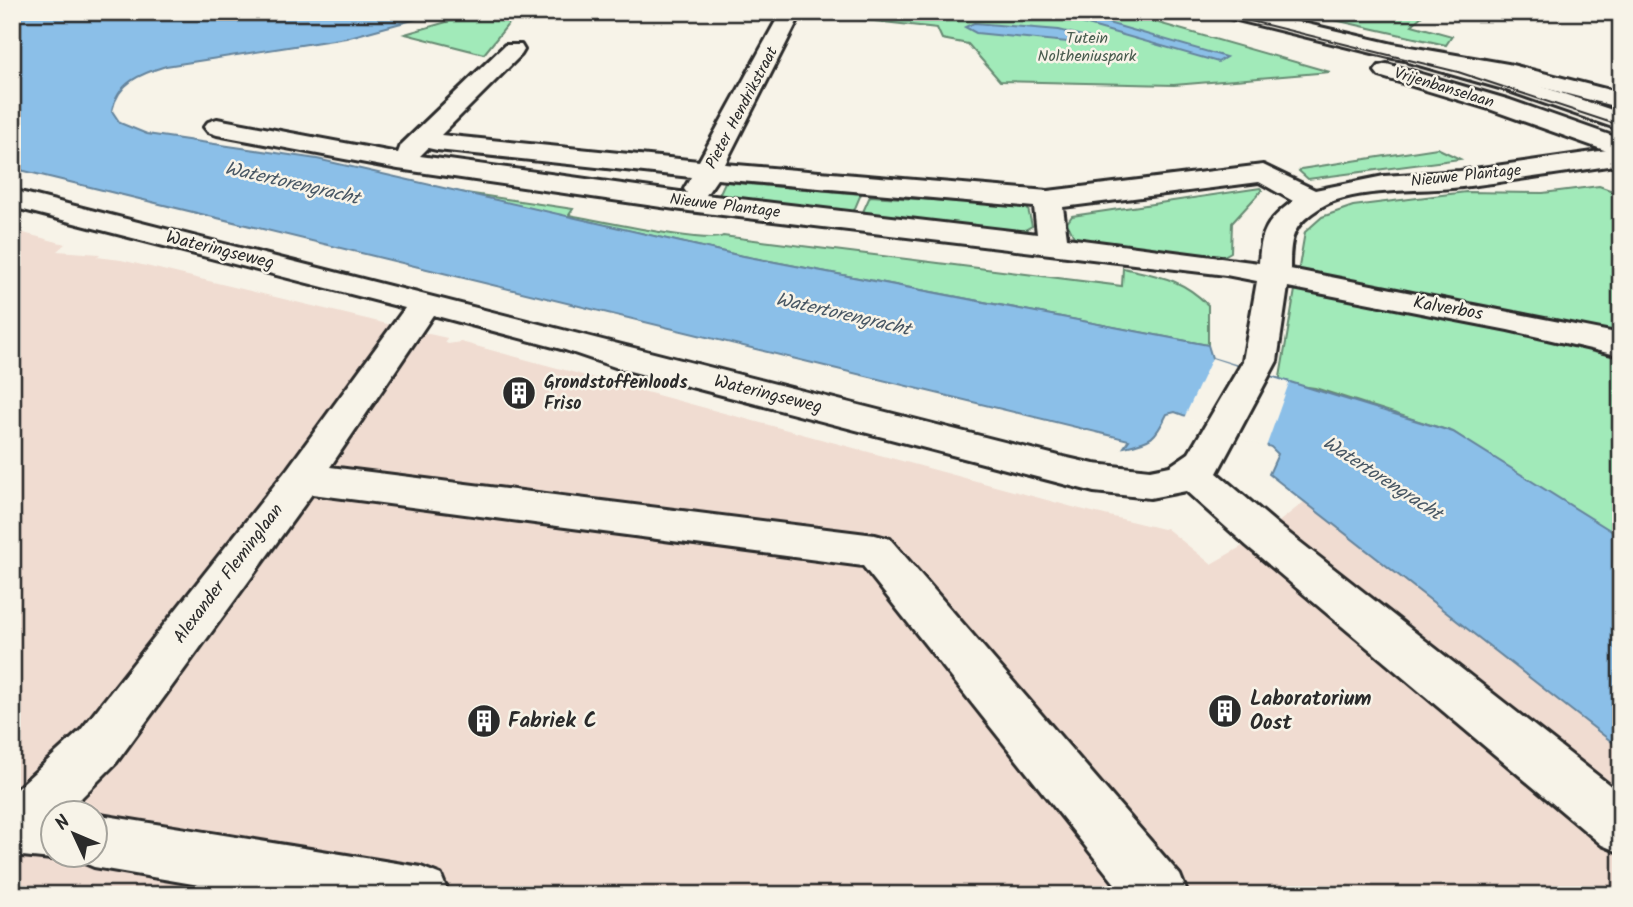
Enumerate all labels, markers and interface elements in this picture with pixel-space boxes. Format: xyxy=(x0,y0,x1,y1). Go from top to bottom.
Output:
park label: Tutein Noltheniuspark xyxy=(1038,26,1137,69)
street label: Pieter Hendrikstraat xyxy=(699,42,785,174)
street label: Vrijenbanselaan xyxy=(1391,61,1497,115)
water label: Watertorengracht xyxy=(222,154,365,215)
street label: Nieuwe Plantage xyxy=(1409,158,1523,194)
street label: Nieuwe Plantage xyxy=(668,187,782,225)
street label: Wateringseweg xyxy=(163,224,277,278)
water label: Watertorengracht xyxy=(773,285,916,346)
street label: Kalverbos xyxy=(1411,289,1486,329)
street label: Wateringseweg xyxy=(711,368,825,422)
place label: Grondstoffenloods Friso xyxy=(544,369,688,419)
building icon: Grondstoffenloods Friso xyxy=(500,374,538,412)
water label: Watertorengracht xyxy=(1316,429,1450,530)
street label: Alexander Fleminglaan xyxy=(167,498,291,650)
place label: Laboratorium Oost xyxy=(1250,683,1372,740)
building icon: Laboratorium Oost xyxy=(1206,692,1244,730)
building icon: Fabriek C xyxy=(465,702,503,740)
place label: Fabriek C xyxy=(508,705,597,738)
north arrow xyxy=(38,799,108,869)
text: N xyxy=(48,809,78,838)

